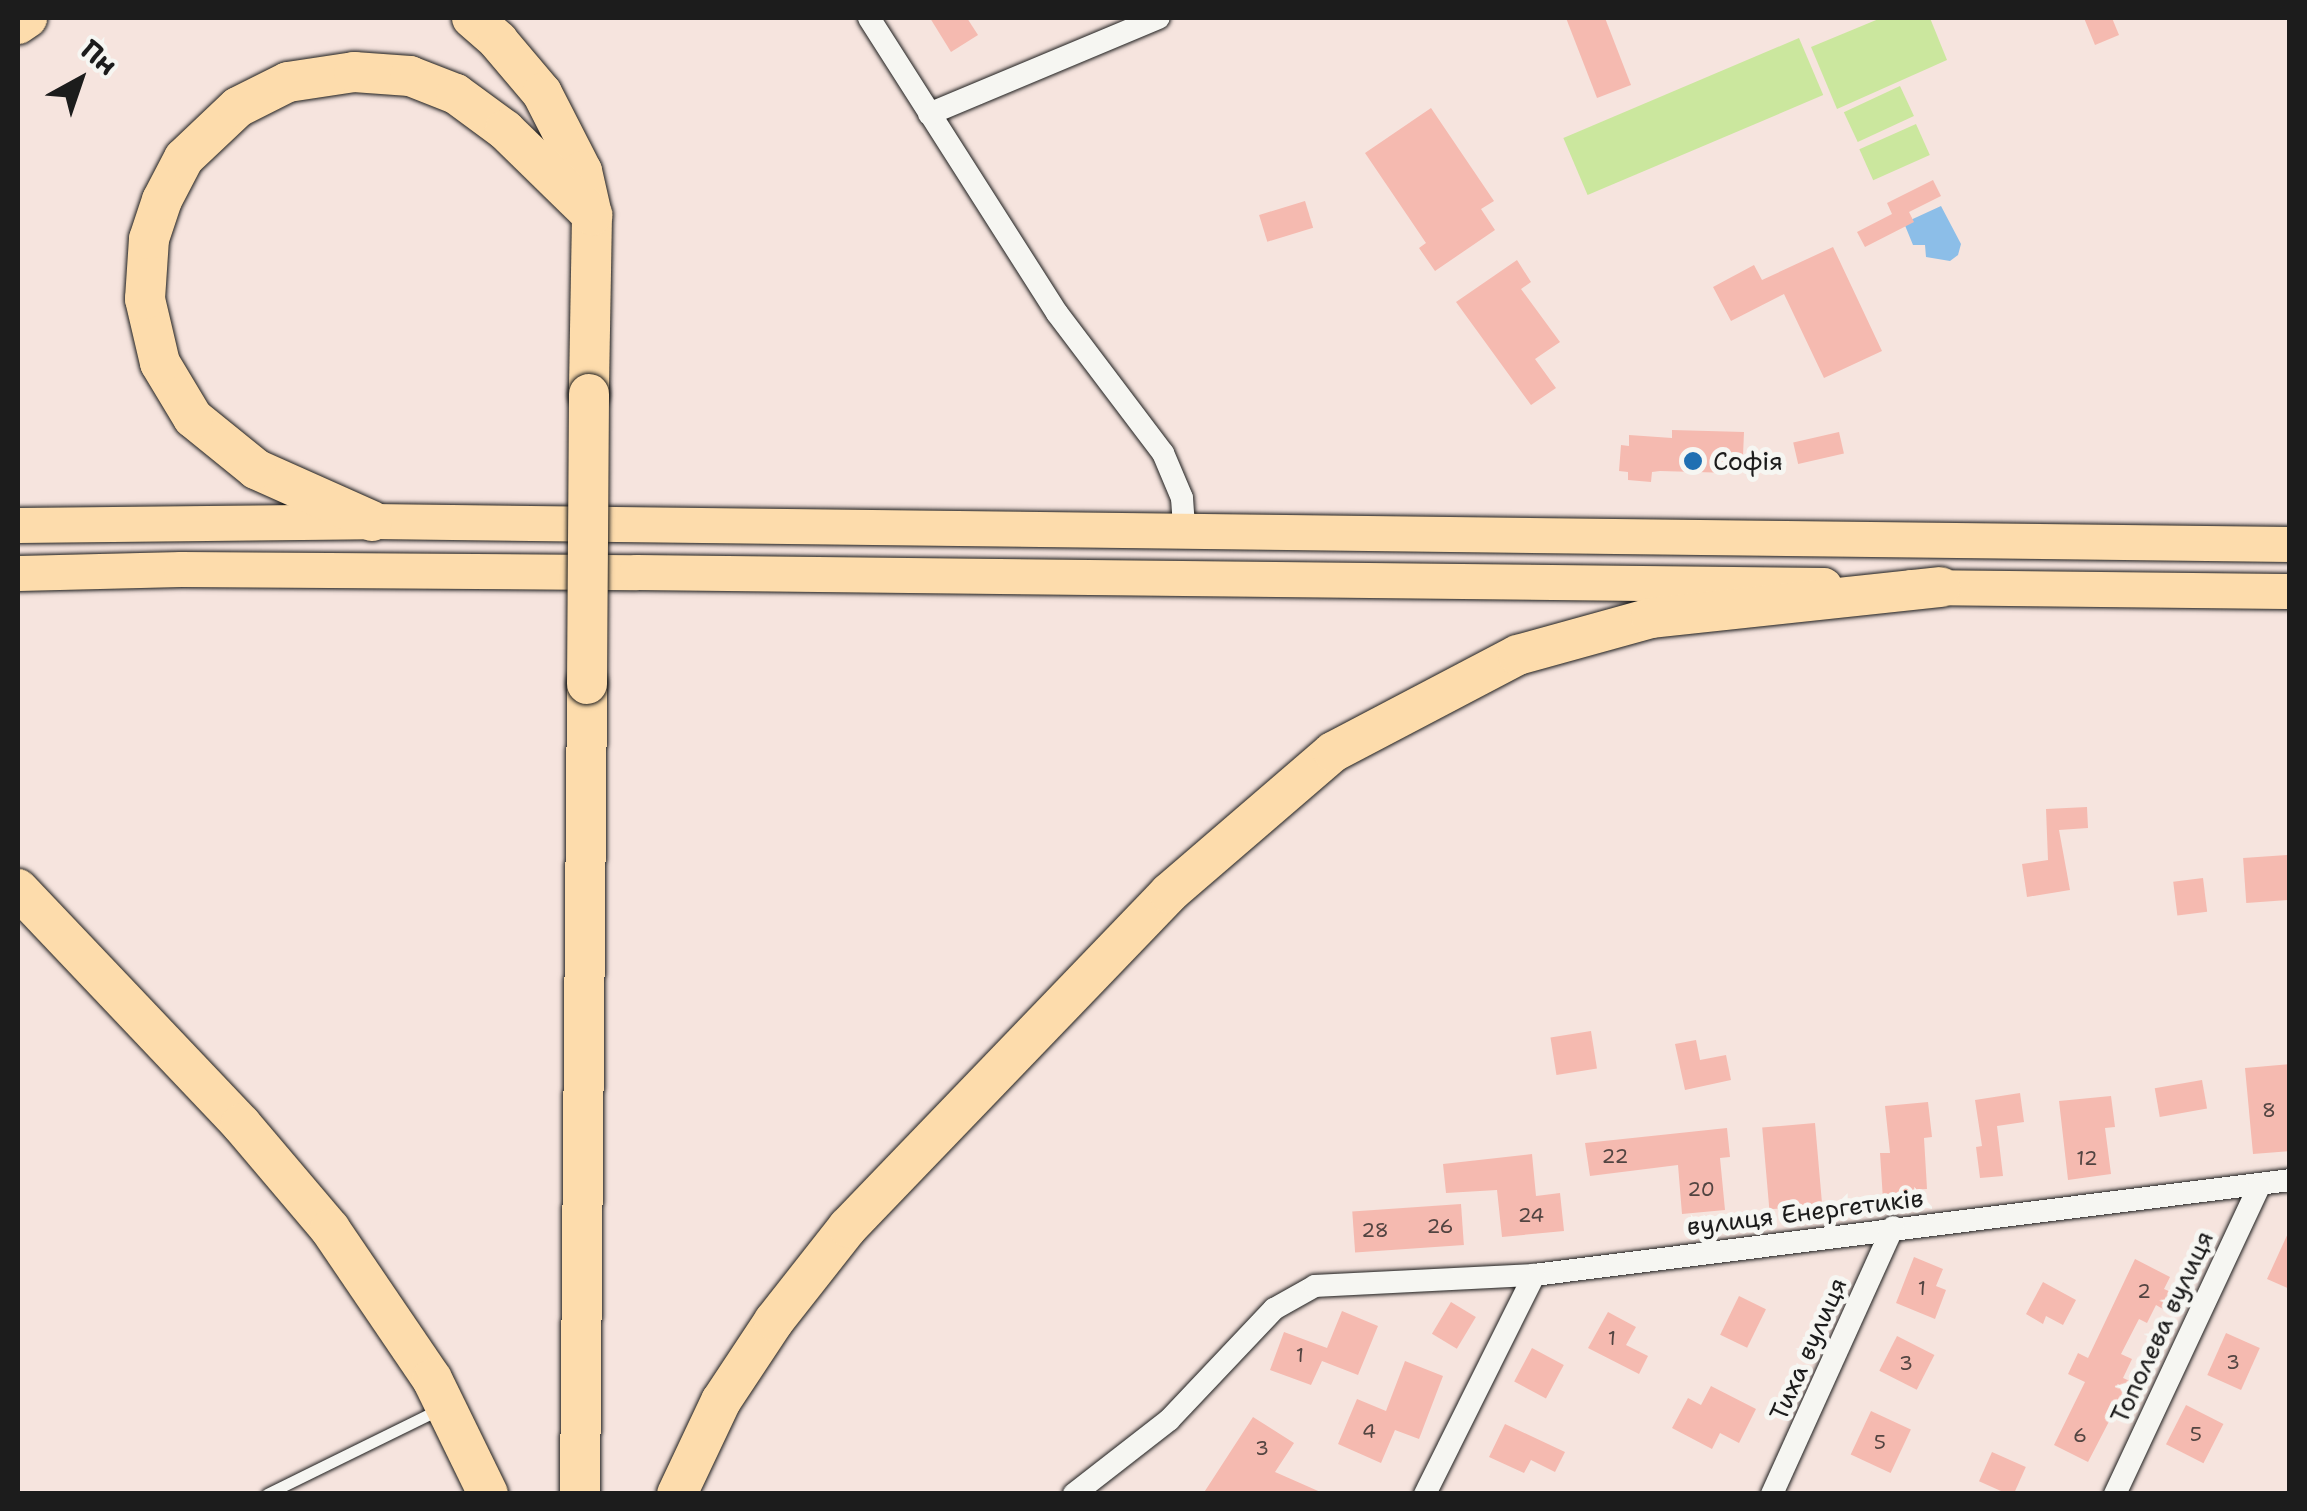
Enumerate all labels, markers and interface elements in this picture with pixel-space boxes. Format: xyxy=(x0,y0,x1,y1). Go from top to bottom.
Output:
north arrow xyxy=(30,30,130,130)
text: Пн xyxy=(73,31,126,83)
place label: Софія xyxy=(1713,446,1783,476)
marker: Софія xyxy=(1682,450,1704,472)
house number: 8 xyxy=(2262,1098,2276,1122)
house number: 22 xyxy=(1602,1144,1628,1168)
house number: 12 xyxy=(2076,1146,2098,1170)
house number: 20 xyxy=(1687,1177,1715,1201)
street label: вулиця Енергетиків xyxy=(1685,1183,1925,1241)
house number: 24 xyxy=(1518,1203,1544,1227)
house number: 26 xyxy=(1426,1214,1454,1238)
house number: 28 xyxy=(1361,1218,1389,1242)
street label: Тополева вулиця xyxy=(2104,1226,2220,1428)
street label: Тиха вулиця xyxy=(1763,1273,1853,1425)
house number: 1 xyxy=(1918,1276,1926,1300)
house number: 2 xyxy=(2137,1279,2151,1303)
house number: 1 xyxy=(1608,1326,1616,1350)
house number: 1 xyxy=(1296,1343,1304,1367)
house number: 3 xyxy=(2226,1350,2240,1374)
house number: 3 xyxy=(1899,1351,1913,1375)
house number: 4 xyxy=(1362,1419,1376,1443)
house number: 5 xyxy=(2190,1422,2202,1446)
house number: 6 xyxy=(2073,1423,2087,1447)
house number: 5 xyxy=(1874,1430,1886,1454)
house number: 3 xyxy=(1255,1436,1269,1460)

